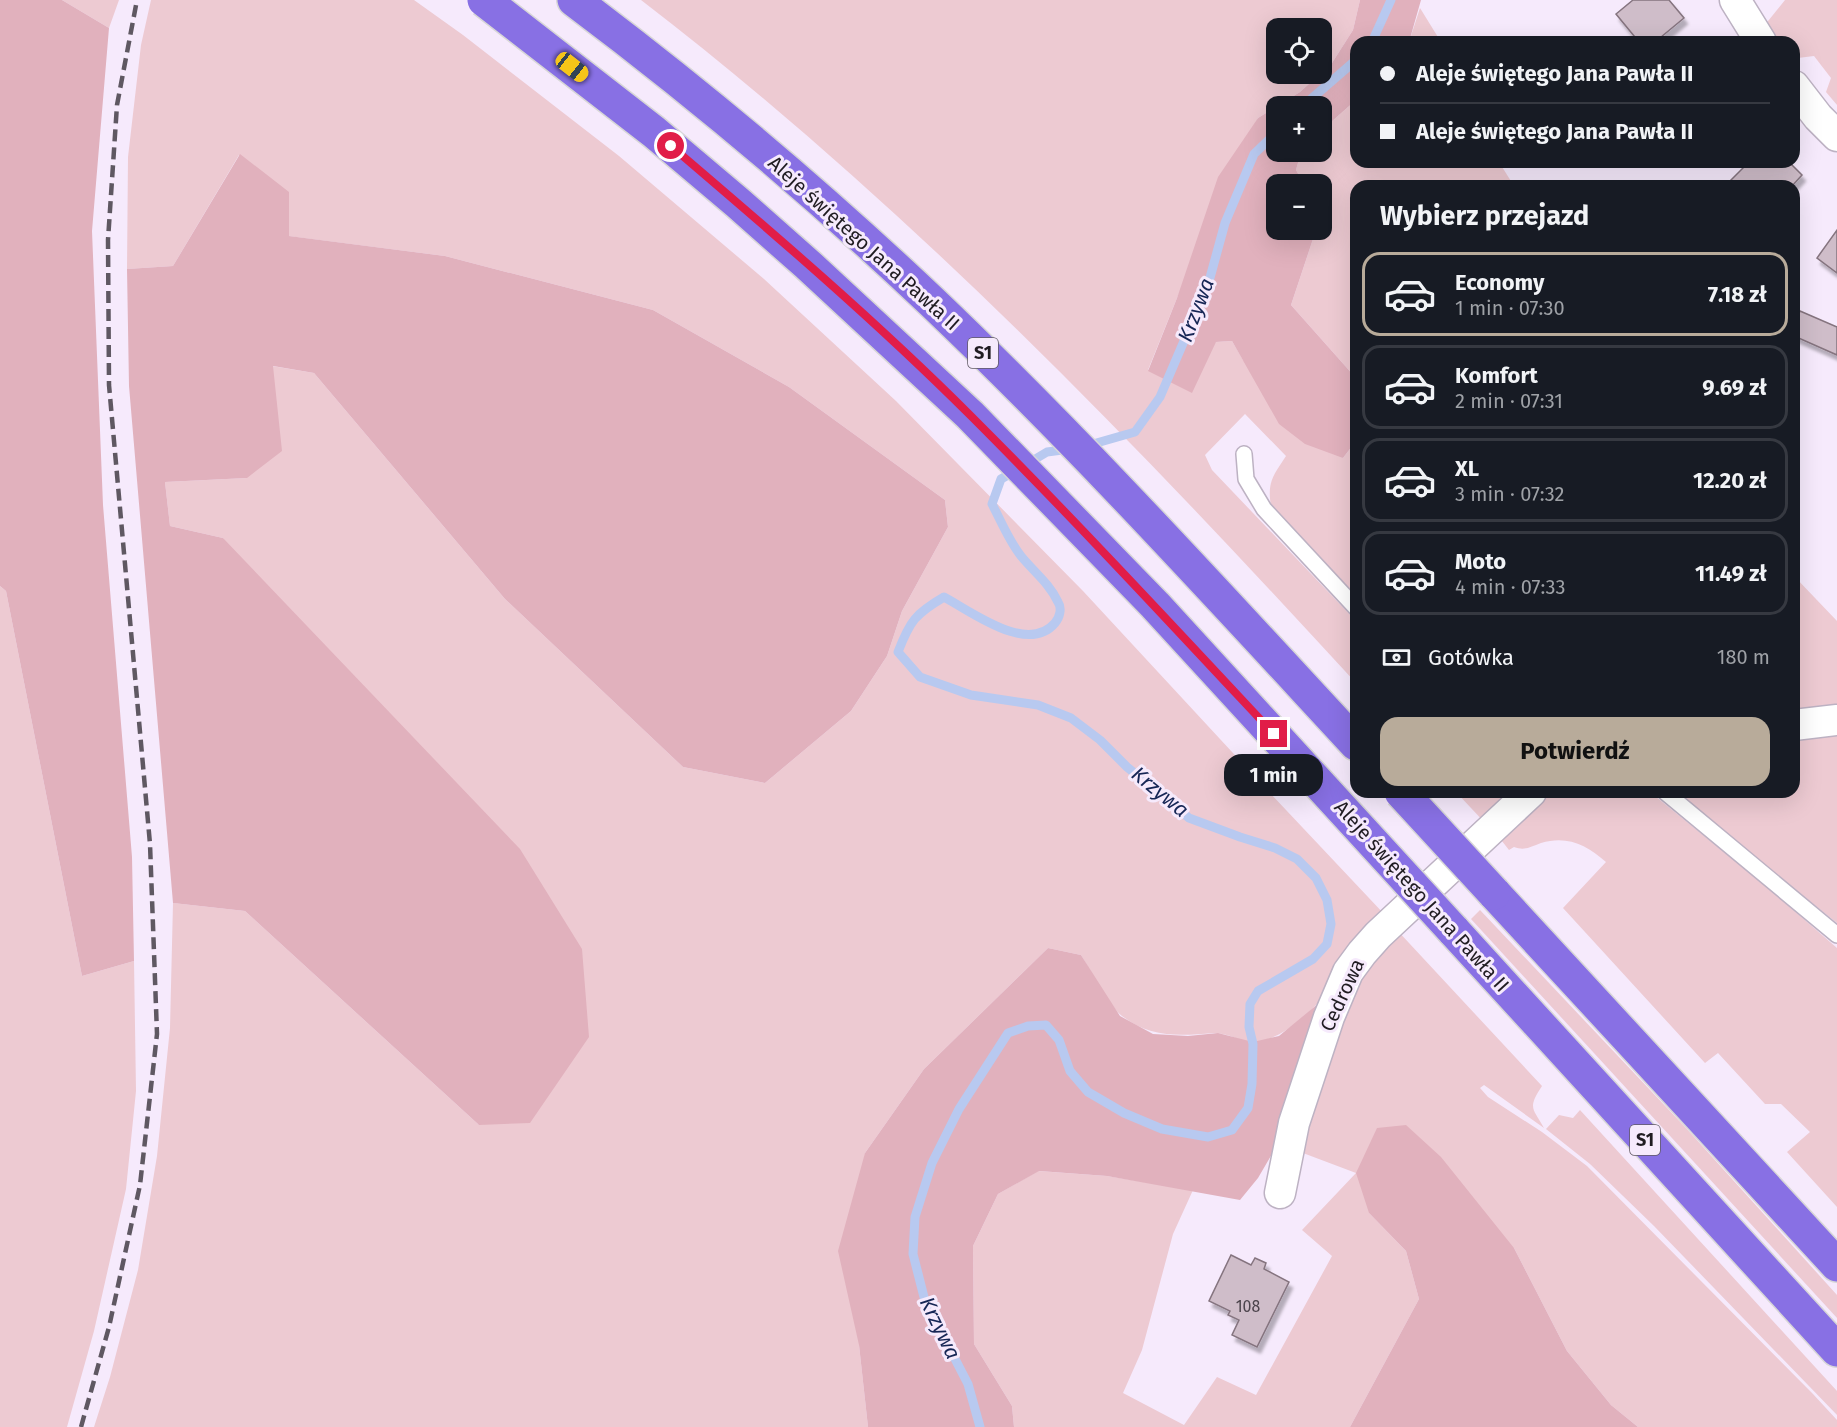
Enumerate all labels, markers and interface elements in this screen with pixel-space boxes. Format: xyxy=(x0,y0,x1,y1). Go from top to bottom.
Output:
map controls xyxy=(1266,18,1332,240)
button: locate xyxy=(1266,18,1332,84)
car xyxy=(552,49,592,85)
text: Aleje świętego Jana Pawła II xyxy=(1416,60,1693,87)
button: + xyxy=(1266,96,1332,162)
text: Aleje świętego Jana Pawła II xyxy=(1416,118,1693,145)
route start xyxy=(657,132,684,159)
street label: Aleje świętego Jana Pawła II xyxy=(763,151,965,335)
button: − xyxy=(1266,174,1332,240)
text: Wybierz przejazd xyxy=(1380,200,1589,232)
icon: car xyxy=(1383,267,1437,321)
text: Economy xyxy=(1455,269,1544,296)
water label: Krzywa xyxy=(1172,274,1220,346)
text: 7.18 zł xyxy=(1708,281,1767,308)
text: 1 min · 07:30 xyxy=(1455,296,1565,320)
road number: S1 xyxy=(968,338,998,368)
icon: car xyxy=(1383,360,1437,414)
text: Komfort xyxy=(1455,362,1538,389)
text: 9.69 zł xyxy=(1702,374,1767,401)
text: 2 min · 07:31 xyxy=(1455,389,1563,413)
icon: car xyxy=(1383,453,1437,507)
text: XL xyxy=(1455,455,1479,482)
text: 12.20 zł xyxy=(1693,467,1767,494)
text: 3 min · 07:32 xyxy=(1455,482,1564,506)
icon: car xyxy=(1383,546,1437,600)
text: Moto xyxy=(1455,548,1506,575)
text: 11.49 zł xyxy=(1695,560,1767,587)
text: 4 min · 07:33 xyxy=(1455,575,1565,599)
icon: cash xyxy=(1380,641,1413,674)
text: Gotówka xyxy=(1428,644,1514,671)
text: 180 m xyxy=(1717,645,1770,669)
button: Potwierdź xyxy=(1380,717,1770,786)
route end xyxy=(1260,720,1287,747)
callout: 1 min xyxy=(1224,755,1324,797)
water label: Krzywa xyxy=(1126,761,1194,823)
text: 1 min xyxy=(1249,763,1298,787)
street label: Aleje świętego Jana Pawła II xyxy=(1330,795,1514,997)
street label: Cedrowa xyxy=(1315,955,1369,1035)
road number: S1 xyxy=(1630,1125,1660,1155)
water label: Krzywa xyxy=(914,1293,966,1363)
house number: 108 xyxy=(1236,1297,1261,1316)

